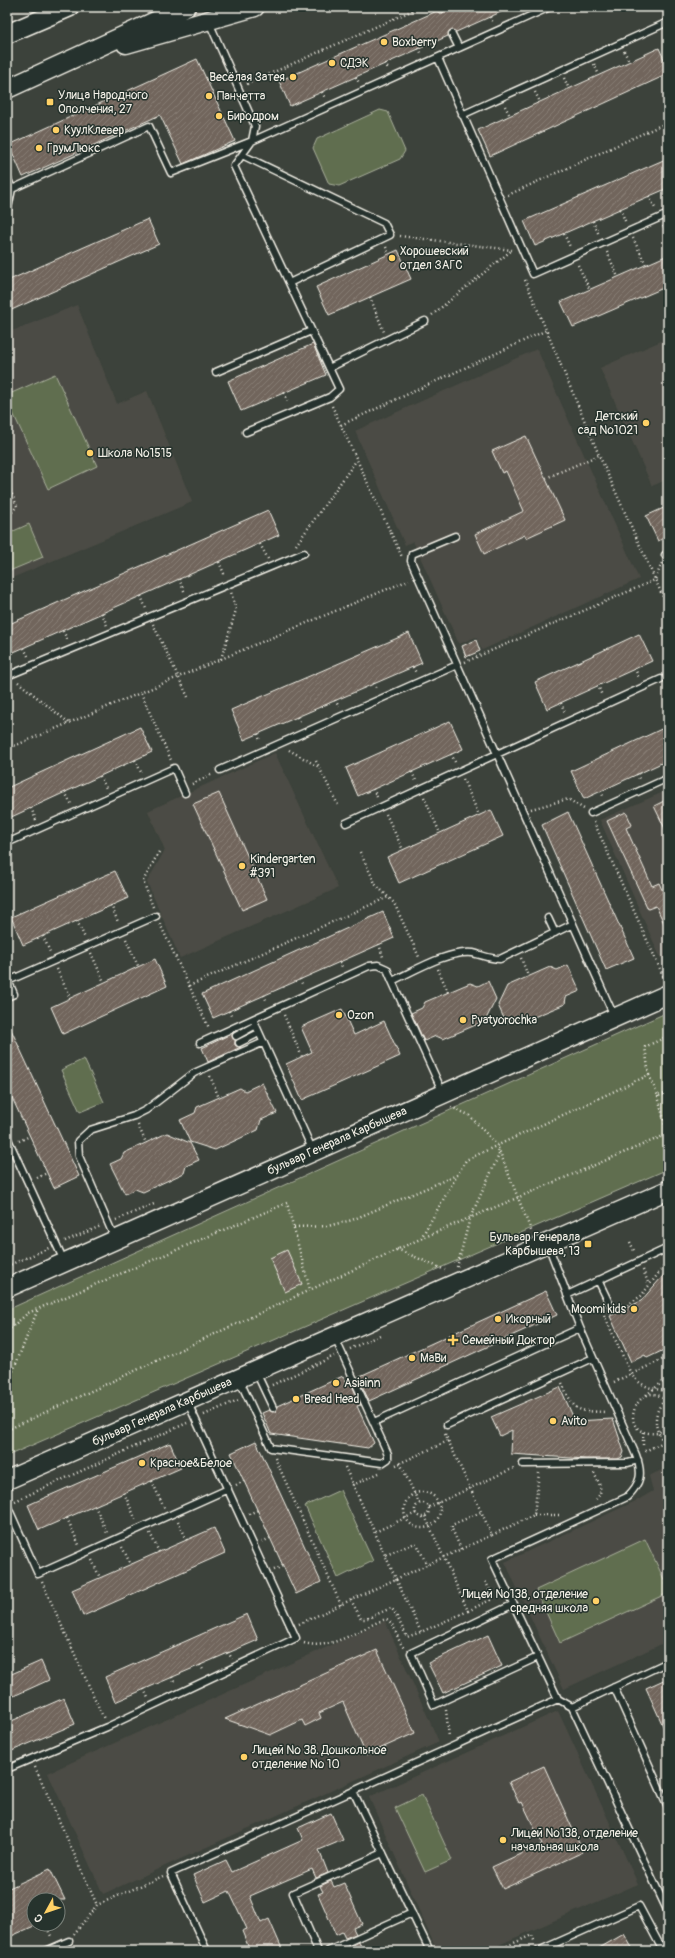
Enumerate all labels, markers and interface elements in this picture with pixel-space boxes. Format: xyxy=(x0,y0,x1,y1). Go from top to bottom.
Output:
place label: Boxberry xyxy=(392,35,437,50)
marker: Boxberry xyxy=(379,37,389,47)
place label: СДЭК xyxy=(340,56,369,71)
marker: СДЭК xyxy=(327,58,337,68)
place label: Весёлая Затея xyxy=(209,70,285,85)
marker: Весёлая Затея xyxy=(288,72,298,82)
place label: Улица Народного Ополчения, 27 xyxy=(58,88,149,117)
place label: Панчетта xyxy=(217,89,266,104)
marker: Панчетта xyxy=(204,91,214,101)
marker: Улица Народного Ополчения, 27 xyxy=(45,97,55,107)
place label: Биродром xyxy=(227,109,279,124)
marker: Биродром xyxy=(214,111,224,121)
place label: КуулКлевер xyxy=(64,123,124,138)
marker: КуулКлевер xyxy=(51,125,61,135)
place label: ГрумЛюкс xyxy=(47,141,100,156)
marker: ГрумЛюкс xyxy=(34,143,44,153)
place label: Хорошевский отдел ЗАГС xyxy=(400,244,469,273)
marker: Хорошевский отдел ЗАГС xyxy=(387,253,397,263)
place label: Детский сад №1021 xyxy=(578,409,638,438)
marker: Детский сад №1021 xyxy=(641,418,651,428)
place label: Школа №1515 xyxy=(98,446,172,461)
marker: Школа №1515 xyxy=(85,448,95,458)
place label: Kindergarten #391 xyxy=(249,852,316,881)
marker: Kindergarten #391 xyxy=(237,861,247,871)
place label: Ozon xyxy=(347,1008,374,1023)
marker: Ozon xyxy=(334,1010,344,1020)
place label: Pyatyorochka xyxy=(471,1013,538,1028)
marker: Pyatyorochka xyxy=(458,1015,468,1025)
street label: бульвар Генерала Карбышева xyxy=(265,1103,410,1179)
place label: Бульвар Генерала Карбышева, 13 xyxy=(489,1230,580,1259)
marker: Бульвар Генерала Карбышева, 13 xyxy=(583,1239,593,1249)
place label: Moomi kids xyxy=(571,1302,627,1317)
marker: Moomi kids xyxy=(629,1304,639,1314)
place label: Икорный xyxy=(506,1312,551,1327)
marker: Икорный xyxy=(493,1314,503,1324)
place label: Семейный Доктор xyxy=(462,1333,555,1348)
marker: Семейный Доктор xyxy=(447,1334,459,1346)
place label: МаВи xyxy=(420,1351,447,1366)
marker: МаВи xyxy=(407,1353,417,1363)
street label: бульвар Генерала Карбышева xyxy=(90,1374,235,1450)
place label: Asiainn xyxy=(344,1376,381,1391)
marker: Asiainn xyxy=(331,1378,341,1388)
place label: Bread Head xyxy=(304,1392,359,1407)
marker: Bread Head xyxy=(291,1394,301,1404)
place label: Avito xyxy=(561,1414,587,1429)
marker: Avito xyxy=(548,1416,558,1426)
place label: Красное&Белое xyxy=(150,1456,232,1471)
marker: Красное&Белое xyxy=(137,1458,147,1468)
place label: Лицей №138, отделение средняя школа xyxy=(460,1587,588,1616)
marker: Лицей №138, отделение средняя школа xyxy=(591,1596,601,1606)
place label: Лицей № 38. Дошкольное отделение № 10 xyxy=(251,1743,387,1772)
marker: Лицей № 38. Дошкольное отделение № 10 xyxy=(239,1752,249,1762)
place label: Лицей №138, отделение начальная школа xyxy=(510,1826,638,1855)
marker: Лицей №138, отделение начальная школа xyxy=(498,1835,508,1845)
north arrow xyxy=(26,1892,66,1932)
text: С xyxy=(31,1911,46,1925)

